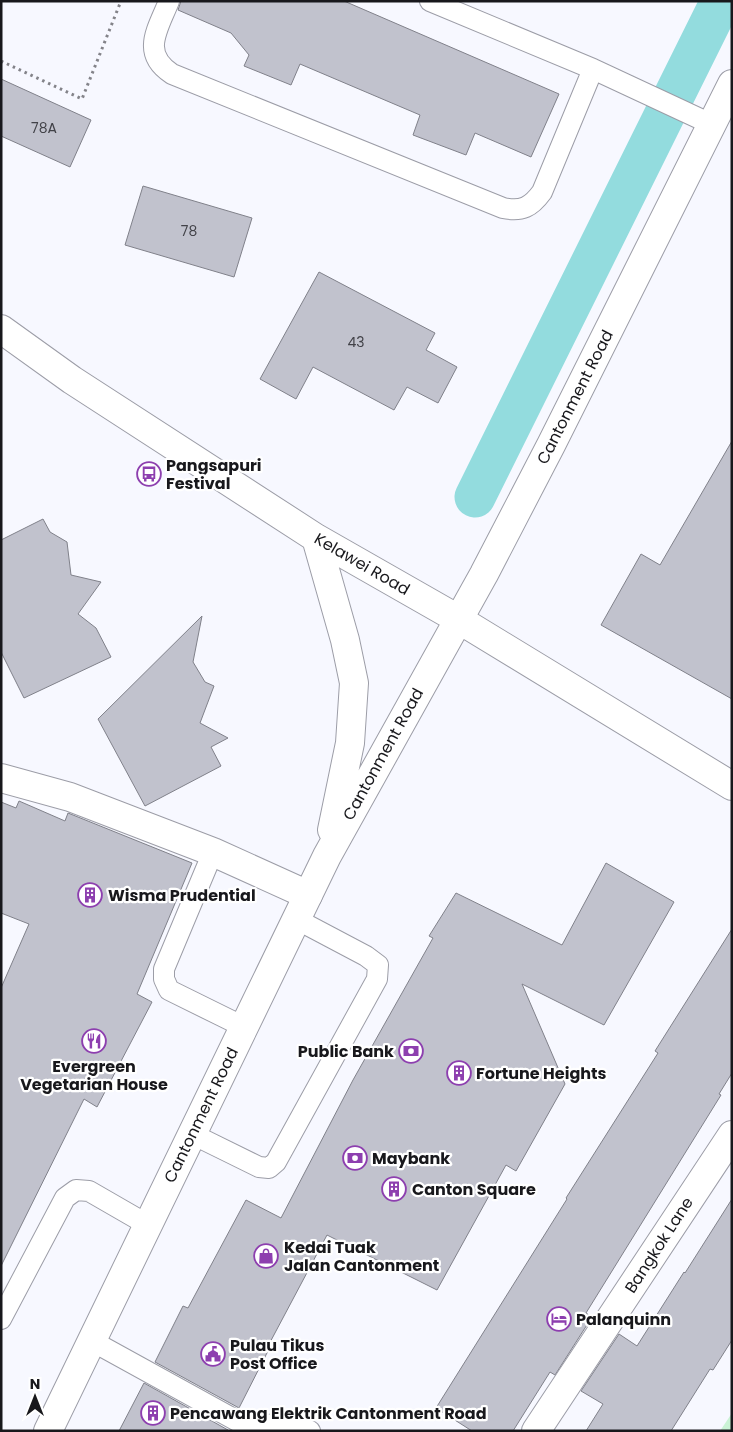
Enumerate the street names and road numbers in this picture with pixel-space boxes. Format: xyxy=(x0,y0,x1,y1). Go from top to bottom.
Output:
street label: Cantonment Road xyxy=(531,326,619,468)
street label: Kelawei Road xyxy=(310,527,414,601)
street label: Cantonment Road xyxy=(337,684,429,824)
street label: Cantonment Road xyxy=(158,1043,244,1187)
street label: Bangkok Lane xyxy=(619,1192,699,1298)

